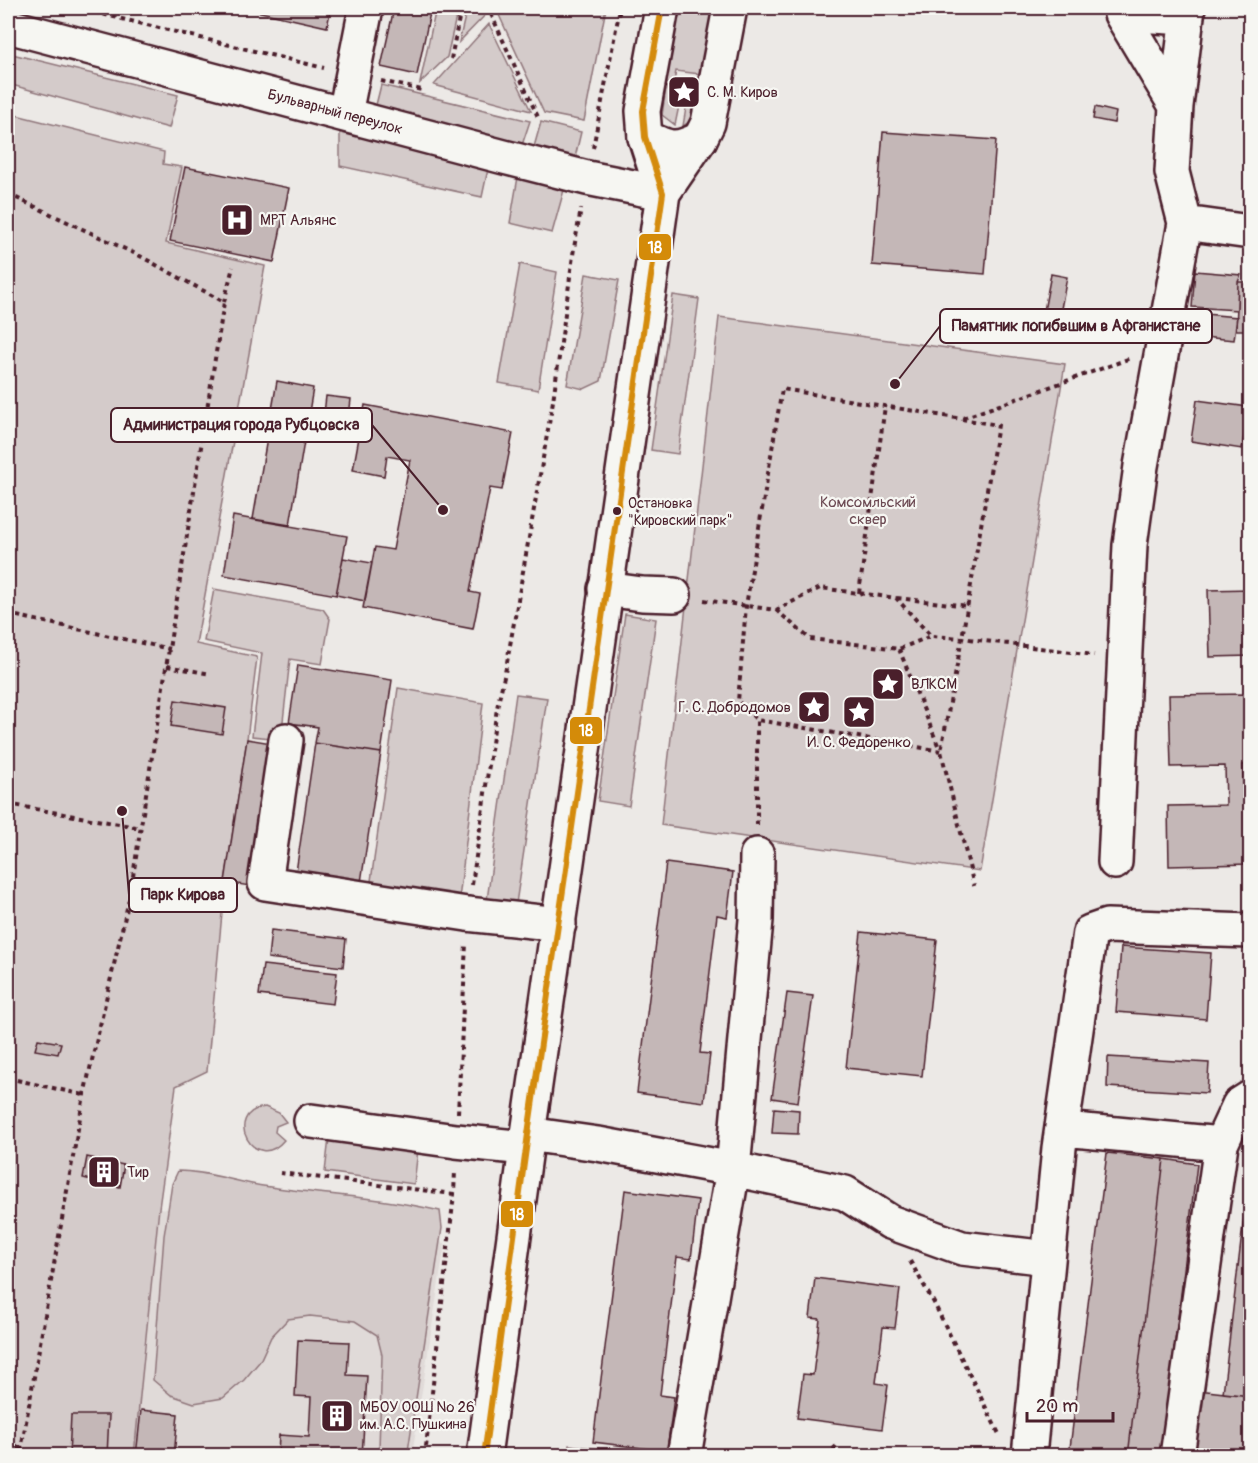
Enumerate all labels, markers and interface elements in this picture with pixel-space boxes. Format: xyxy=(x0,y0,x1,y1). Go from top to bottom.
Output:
place icon: С. М. Киров xyxy=(666,74,702,110)
place label: С. М. Киров xyxy=(707,83,778,102)
street label: Бульварный переулок xyxy=(265,85,405,139)
hospital icon: МРТ Альянс xyxy=(219,202,255,238)
place label: МРТ Альянс xyxy=(260,211,337,230)
line badge: 18 xyxy=(638,233,672,261)
text: 18 xyxy=(648,238,662,258)
callout: Памятник погибвшим в Афганистане xyxy=(940,309,1212,343)
text: Памятник погибвшим в Афганистане xyxy=(952,316,1201,336)
callout: Администрация города Рубцовска xyxy=(111,408,372,442)
text: Администрация города Рубцовска xyxy=(123,415,360,435)
park label: Комсомльский сквер xyxy=(820,493,916,529)
place label: Остановка "Кировский парк" xyxy=(628,495,732,529)
marker: Остановка "Кировский парк" xyxy=(611,505,623,517)
place icon: ВЛКСМ xyxy=(870,666,906,702)
place label: ВЛКСМ xyxy=(911,675,957,694)
place icon: Г. С. Добродомов xyxy=(796,689,832,725)
place icon: И. С. Федоренко xyxy=(841,694,877,730)
place label: Г. С. Добродомов xyxy=(678,698,791,717)
line badge: 18 xyxy=(569,716,603,745)
text: 18 xyxy=(579,721,593,741)
place label: И. С. Федоренко xyxy=(807,733,911,752)
callout: Парк Кирова xyxy=(129,878,237,912)
text: Парк Кирова xyxy=(141,885,226,905)
building icon: Тир xyxy=(86,1154,122,1190)
place label: Тир xyxy=(127,1163,149,1182)
line badge: 18 xyxy=(500,1200,534,1228)
text: 18 xyxy=(510,1205,524,1225)
scale bar xyxy=(1027,1385,1112,1423)
text: 20 m xyxy=(1036,1395,1078,1418)
building icon: МБОУ ООШ № 26 им. А.С. Пушкина xyxy=(319,1398,355,1434)
place label: МБОУ ООШ № 26 им. А.С. Пушкина xyxy=(360,1398,475,1434)

